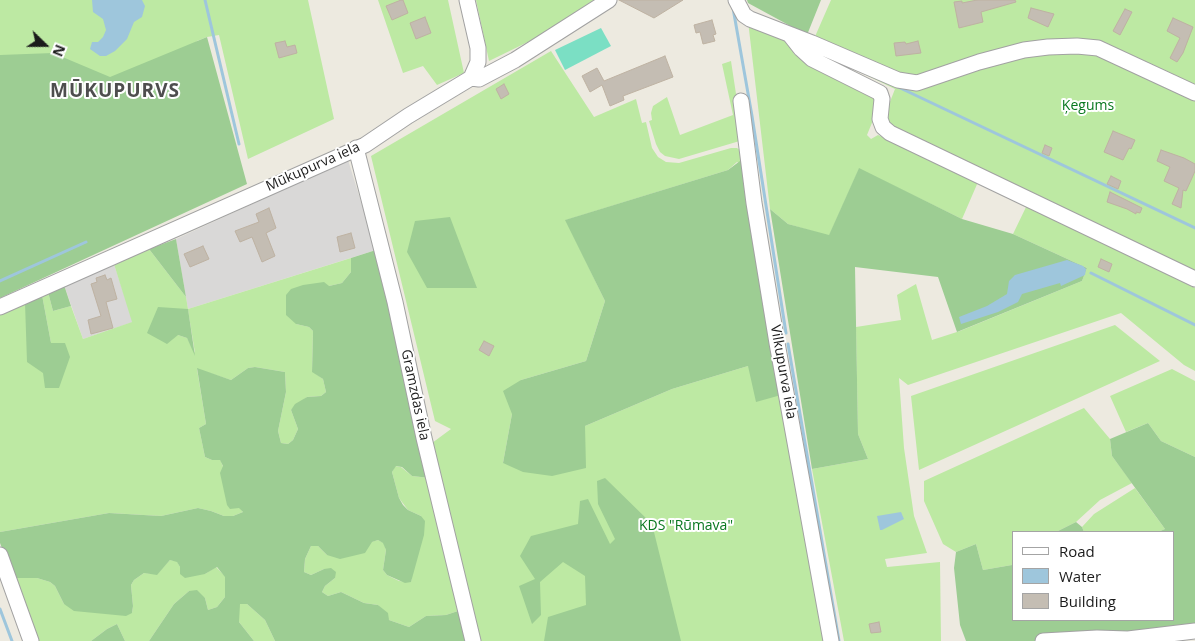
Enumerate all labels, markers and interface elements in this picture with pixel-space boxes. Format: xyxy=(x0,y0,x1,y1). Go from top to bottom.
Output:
north arrow xyxy=(20,20,70,70)
text: N xyxy=(48,42,70,60)
district label: MŪKUPURVS xyxy=(49,81,181,103)
park label: Ķegums xyxy=(1062,98,1114,114)
street label: Mūkupurva iela xyxy=(263,139,363,195)
street label: Vilkupurva iela xyxy=(766,324,800,420)
street label: Gramzdas iela xyxy=(397,348,433,442)
park label: KDS "Rūmava" xyxy=(639,518,733,534)
legend xyxy=(1012,531,1175,621)
text: Road xyxy=(1059,541,1095,561)
text: Water xyxy=(1059,566,1101,586)
text: Building xyxy=(1059,591,1116,611)

